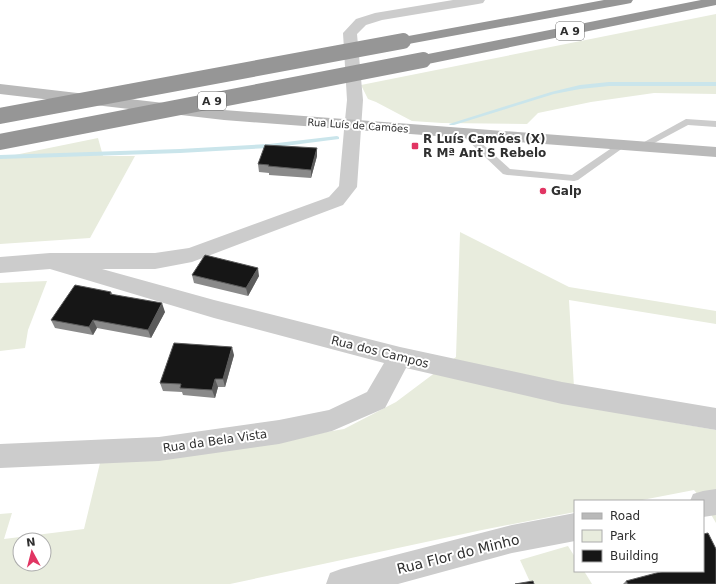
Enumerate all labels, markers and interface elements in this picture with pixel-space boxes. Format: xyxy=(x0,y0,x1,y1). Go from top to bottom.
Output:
road number: A 9 xyxy=(556,22,584,40)
road number: A 9 xyxy=(198,92,226,110)
street label: Rua Luís de Camões xyxy=(307,116,409,135)
place label: R Luís Camões (X) R Mª Ant S Rebelo xyxy=(423,132,546,160)
marker: R Luís Camões (X) R Mª Ant S Rebelo xyxy=(410,141,420,151)
place label: Galp xyxy=(551,184,582,198)
marker: Galp xyxy=(538,186,548,196)
street label: Rua dos Campos xyxy=(330,333,430,371)
street label: Rua da Bela Vista xyxy=(162,427,268,455)
legend xyxy=(574,500,704,572)
text: Road xyxy=(610,509,640,523)
text: Park xyxy=(610,529,636,543)
street label: Rua Flor do Minho xyxy=(395,531,521,577)
north arrow xyxy=(12,532,52,572)
text: N xyxy=(25,536,36,550)
text: Building xyxy=(610,549,659,563)

